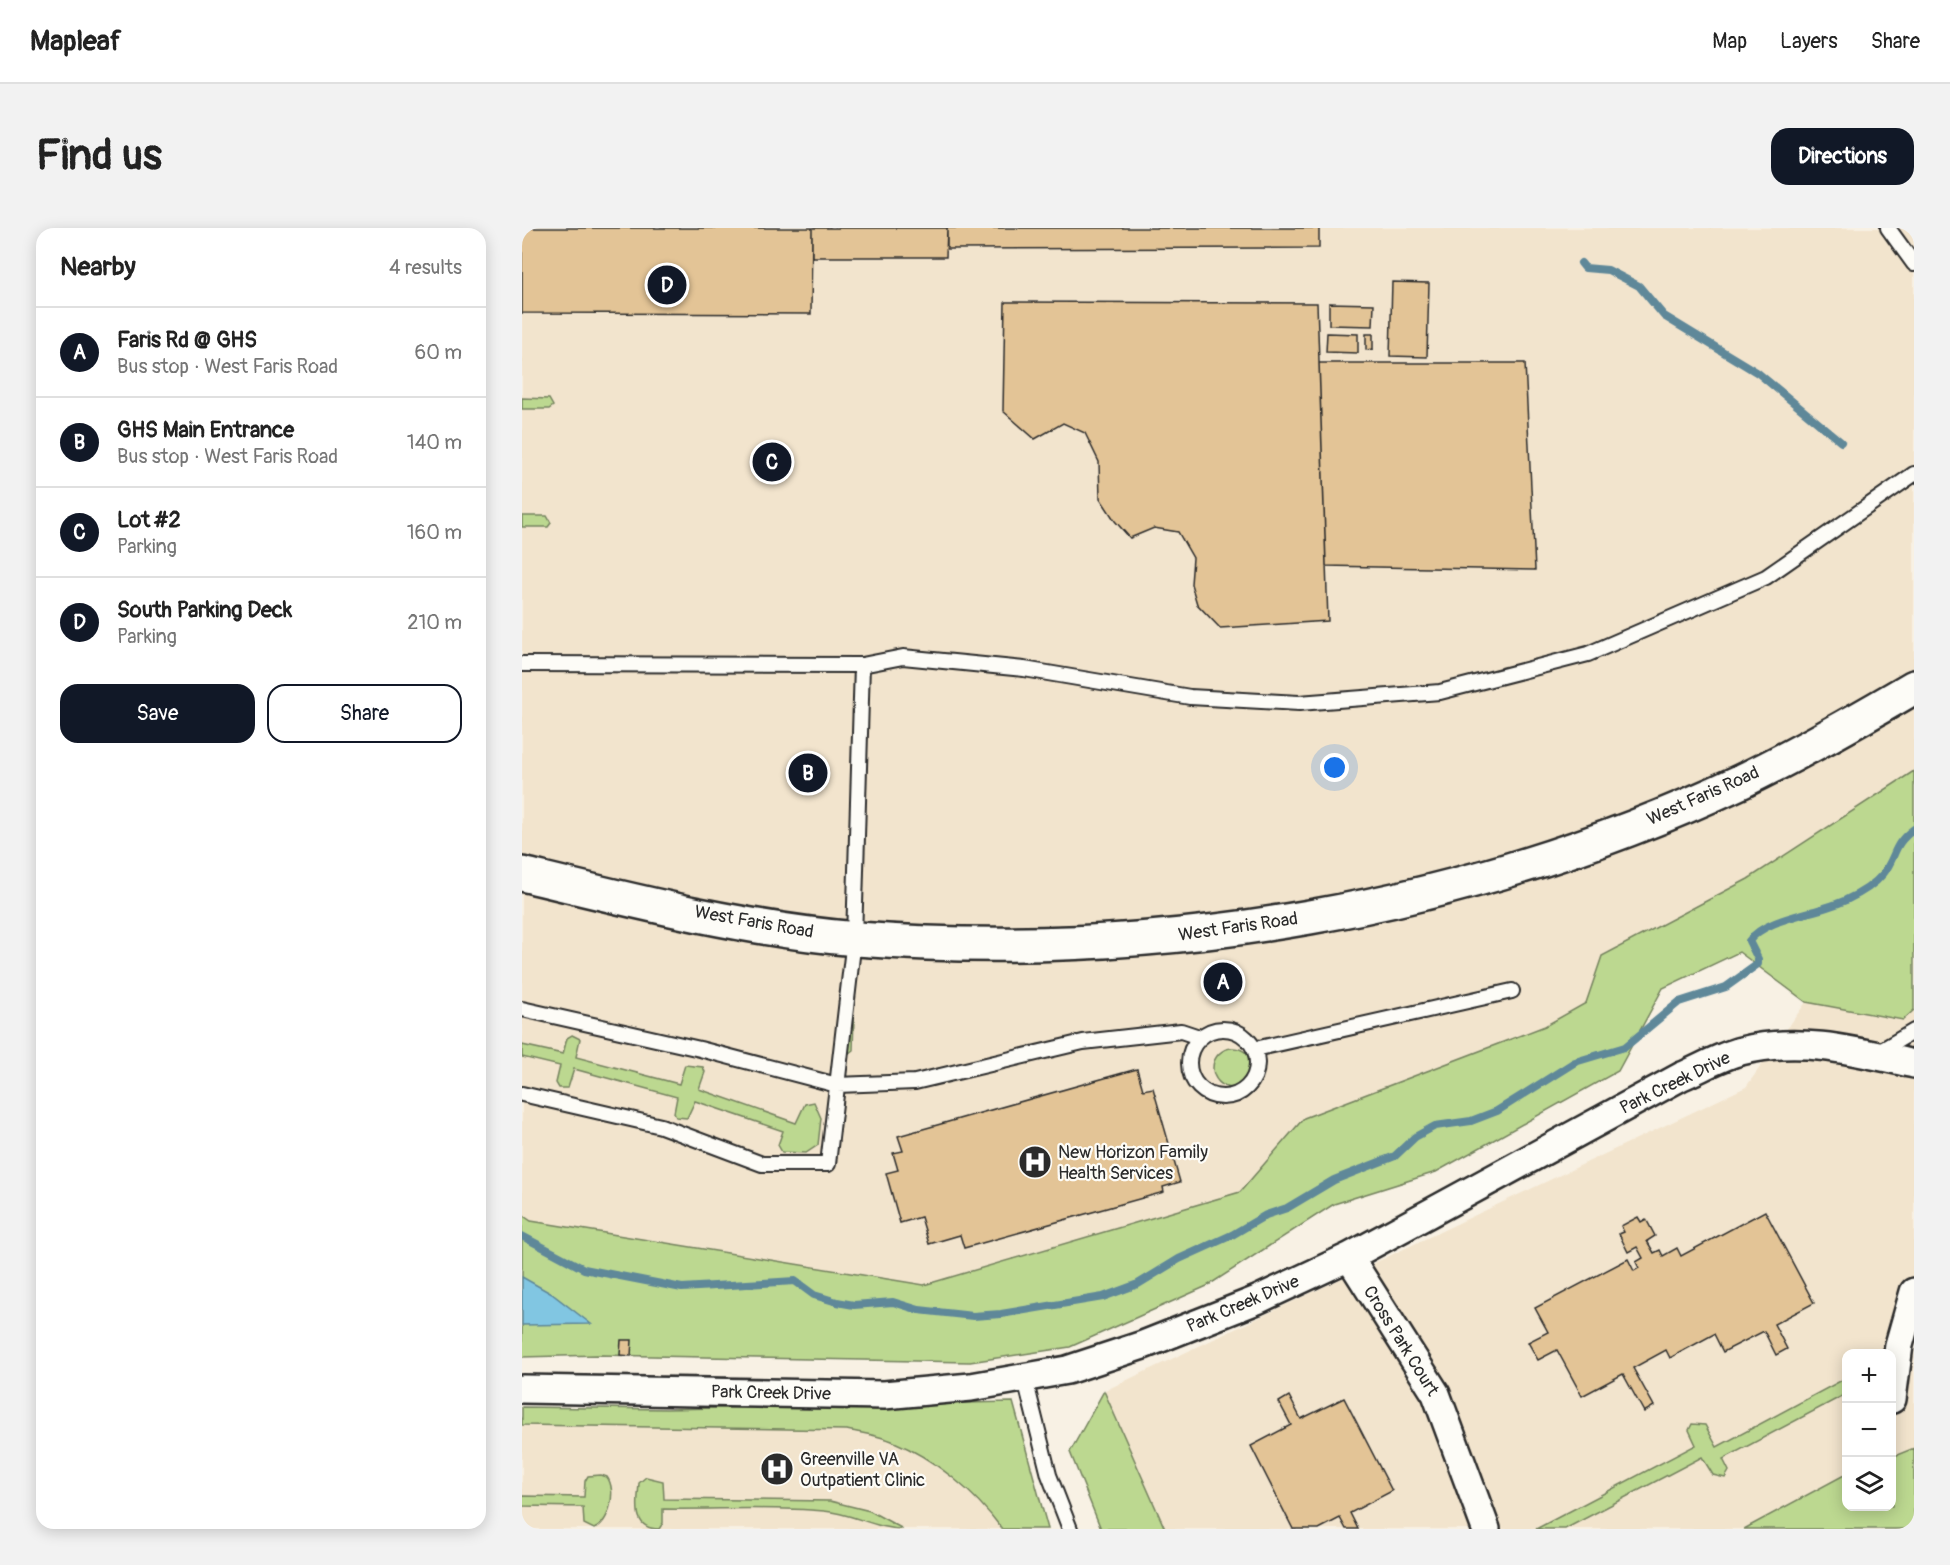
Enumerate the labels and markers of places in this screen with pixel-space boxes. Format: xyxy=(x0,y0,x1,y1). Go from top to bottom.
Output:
pin: D xyxy=(648,262,686,308)
pin: C xyxy=(752,440,792,484)
pin: B xyxy=(788,750,828,796)
pin: A xyxy=(1204,960,1242,1005)
place label: New Horizon Family Health Services xyxy=(1058,1141,1208,1185)
hospital icon: New Horizon Family Health Services xyxy=(1017,1144,1053,1180)
place label: Greenville VA Outpatient Clinic xyxy=(800,1448,925,1492)
hospital icon: Greenville VA Outpatient Clinic xyxy=(759,1451,795,1487)

